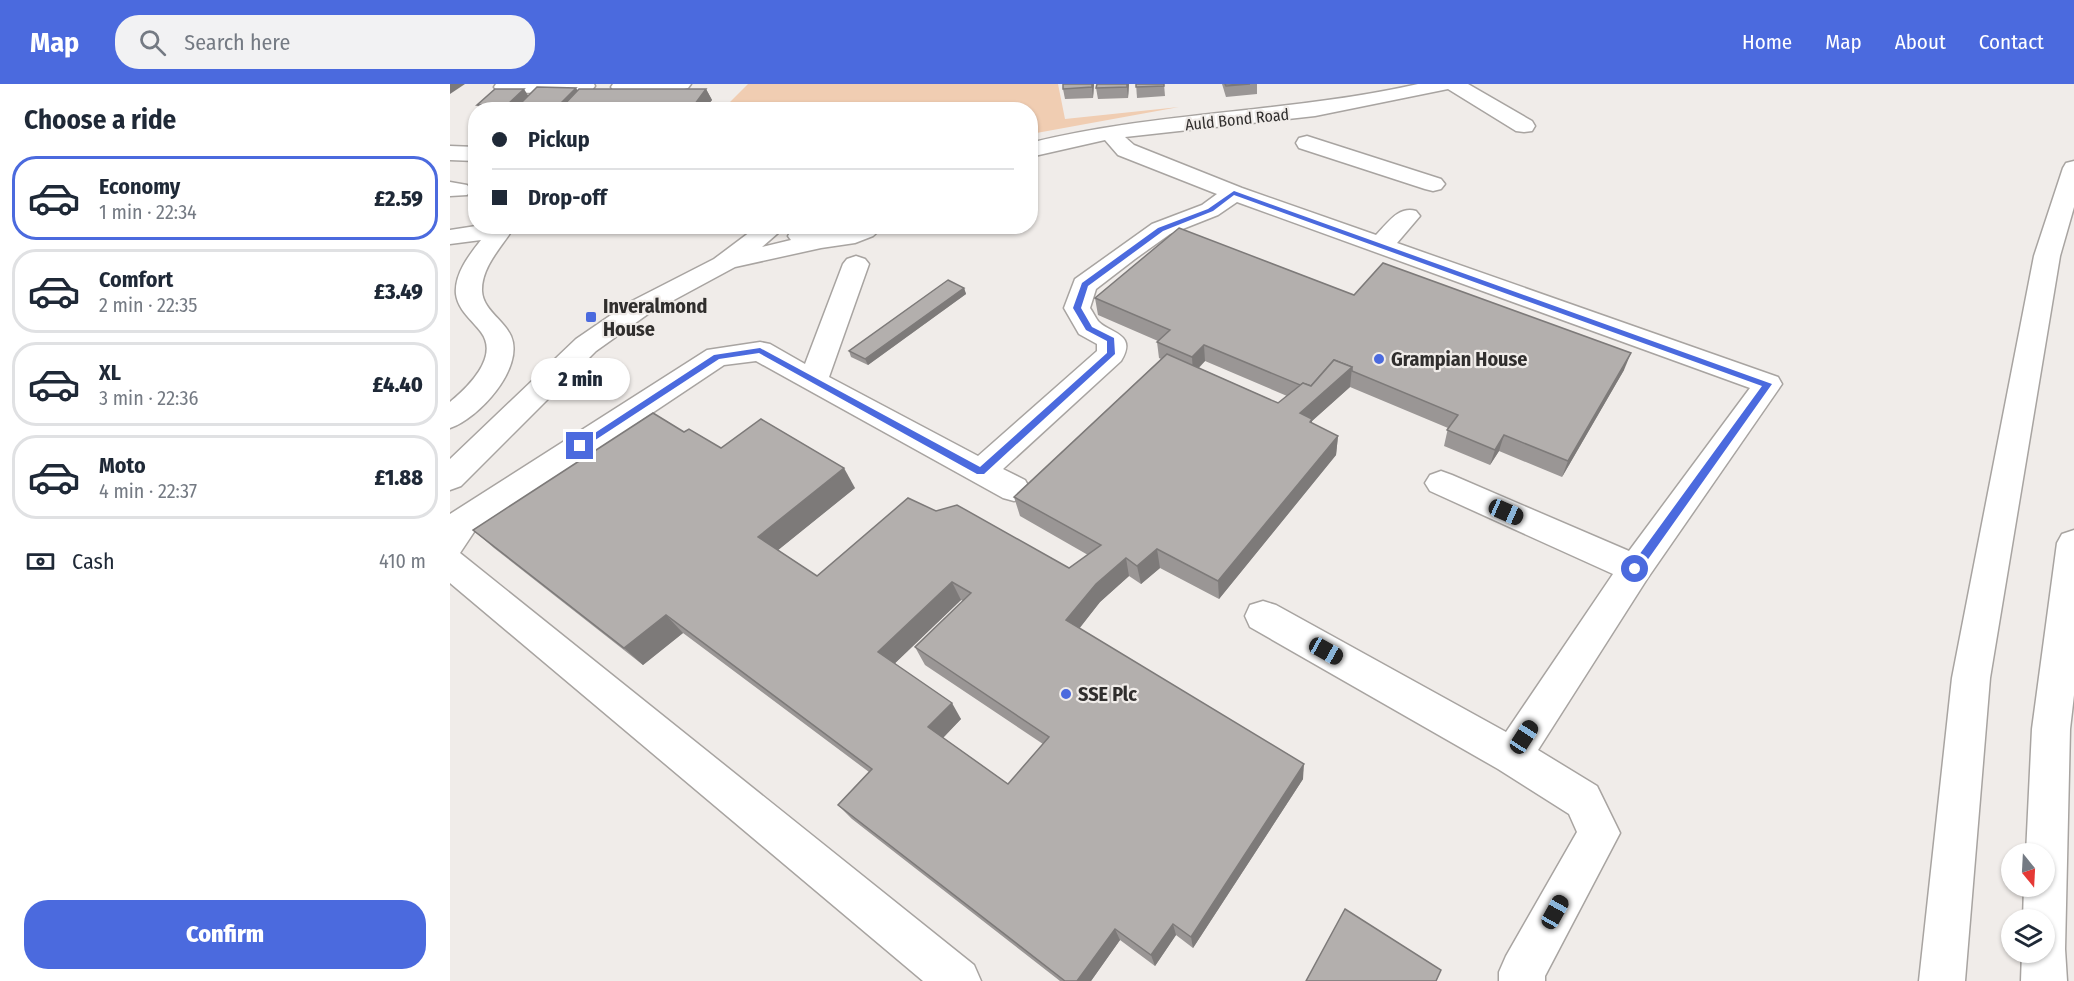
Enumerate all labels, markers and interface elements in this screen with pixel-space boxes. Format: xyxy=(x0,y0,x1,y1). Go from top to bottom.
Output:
search box xyxy=(115,15,535,69)
text: Map xyxy=(30,26,79,59)
icon: search xyxy=(136,26,169,59)
text: Search here xyxy=(184,29,290,56)
text: Home xyxy=(1742,29,1792,55)
text: Map xyxy=(1825,29,1862,55)
text: About xyxy=(1895,29,1946,55)
text: Contact xyxy=(1979,29,2044,55)
text: Choose a ride xyxy=(24,104,176,136)
street label: Auld Bond Road xyxy=(1184,105,1290,134)
text: Pickup xyxy=(528,126,590,153)
icon: car xyxy=(27,171,81,225)
text: Economy xyxy=(99,173,180,200)
text: Drop-off xyxy=(528,184,607,211)
text: £2.59 xyxy=(374,185,423,212)
text: 1 min · 22:34 xyxy=(99,200,197,224)
icon: car xyxy=(27,264,81,318)
text: Comfort xyxy=(99,266,173,293)
text: £3.49 xyxy=(374,278,423,305)
text: 2 min · 22:35 xyxy=(99,293,197,317)
place label: Inveralmond House xyxy=(603,294,707,341)
marker: Inveralmond House xyxy=(584,310,598,324)
place label: Grampian House xyxy=(1391,347,1527,371)
marker: Grampian House xyxy=(1372,352,1386,366)
icon: car xyxy=(27,357,81,411)
text: XL xyxy=(99,359,121,386)
callout: 2 min xyxy=(530,359,630,401)
text: 2 min xyxy=(558,367,603,391)
text: £4.40 xyxy=(373,371,423,398)
text: 3 min · 22:36 xyxy=(99,386,198,410)
route end xyxy=(566,432,593,459)
icon: car xyxy=(27,450,81,504)
text: Moto xyxy=(99,452,146,479)
text: £1.88 xyxy=(375,464,423,491)
text: 4 min · 22:37 xyxy=(99,479,197,503)
car xyxy=(1486,496,1526,528)
icon: cash xyxy=(24,545,57,578)
text: Cash xyxy=(72,548,115,575)
text: 410 m xyxy=(379,549,426,573)
route start xyxy=(1621,555,1648,582)
car xyxy=(1306,634,1346,668)
place label: SSE Plc xyxy=(1078,682,1137,706)
marker: SSE Plc xyxy=(1059,687,1073,701)
car xyxy=(1507,717,1541,757)
north arrow xyxy=(2001,843,2055,897)
map controls xyxy=(2001,843,2055,963)
car xyxy=(1538,892,1572,932)
button: Confirm xyxy=(24,900,426,969)
button: layers xyxy=(2001,909,2055,963)

